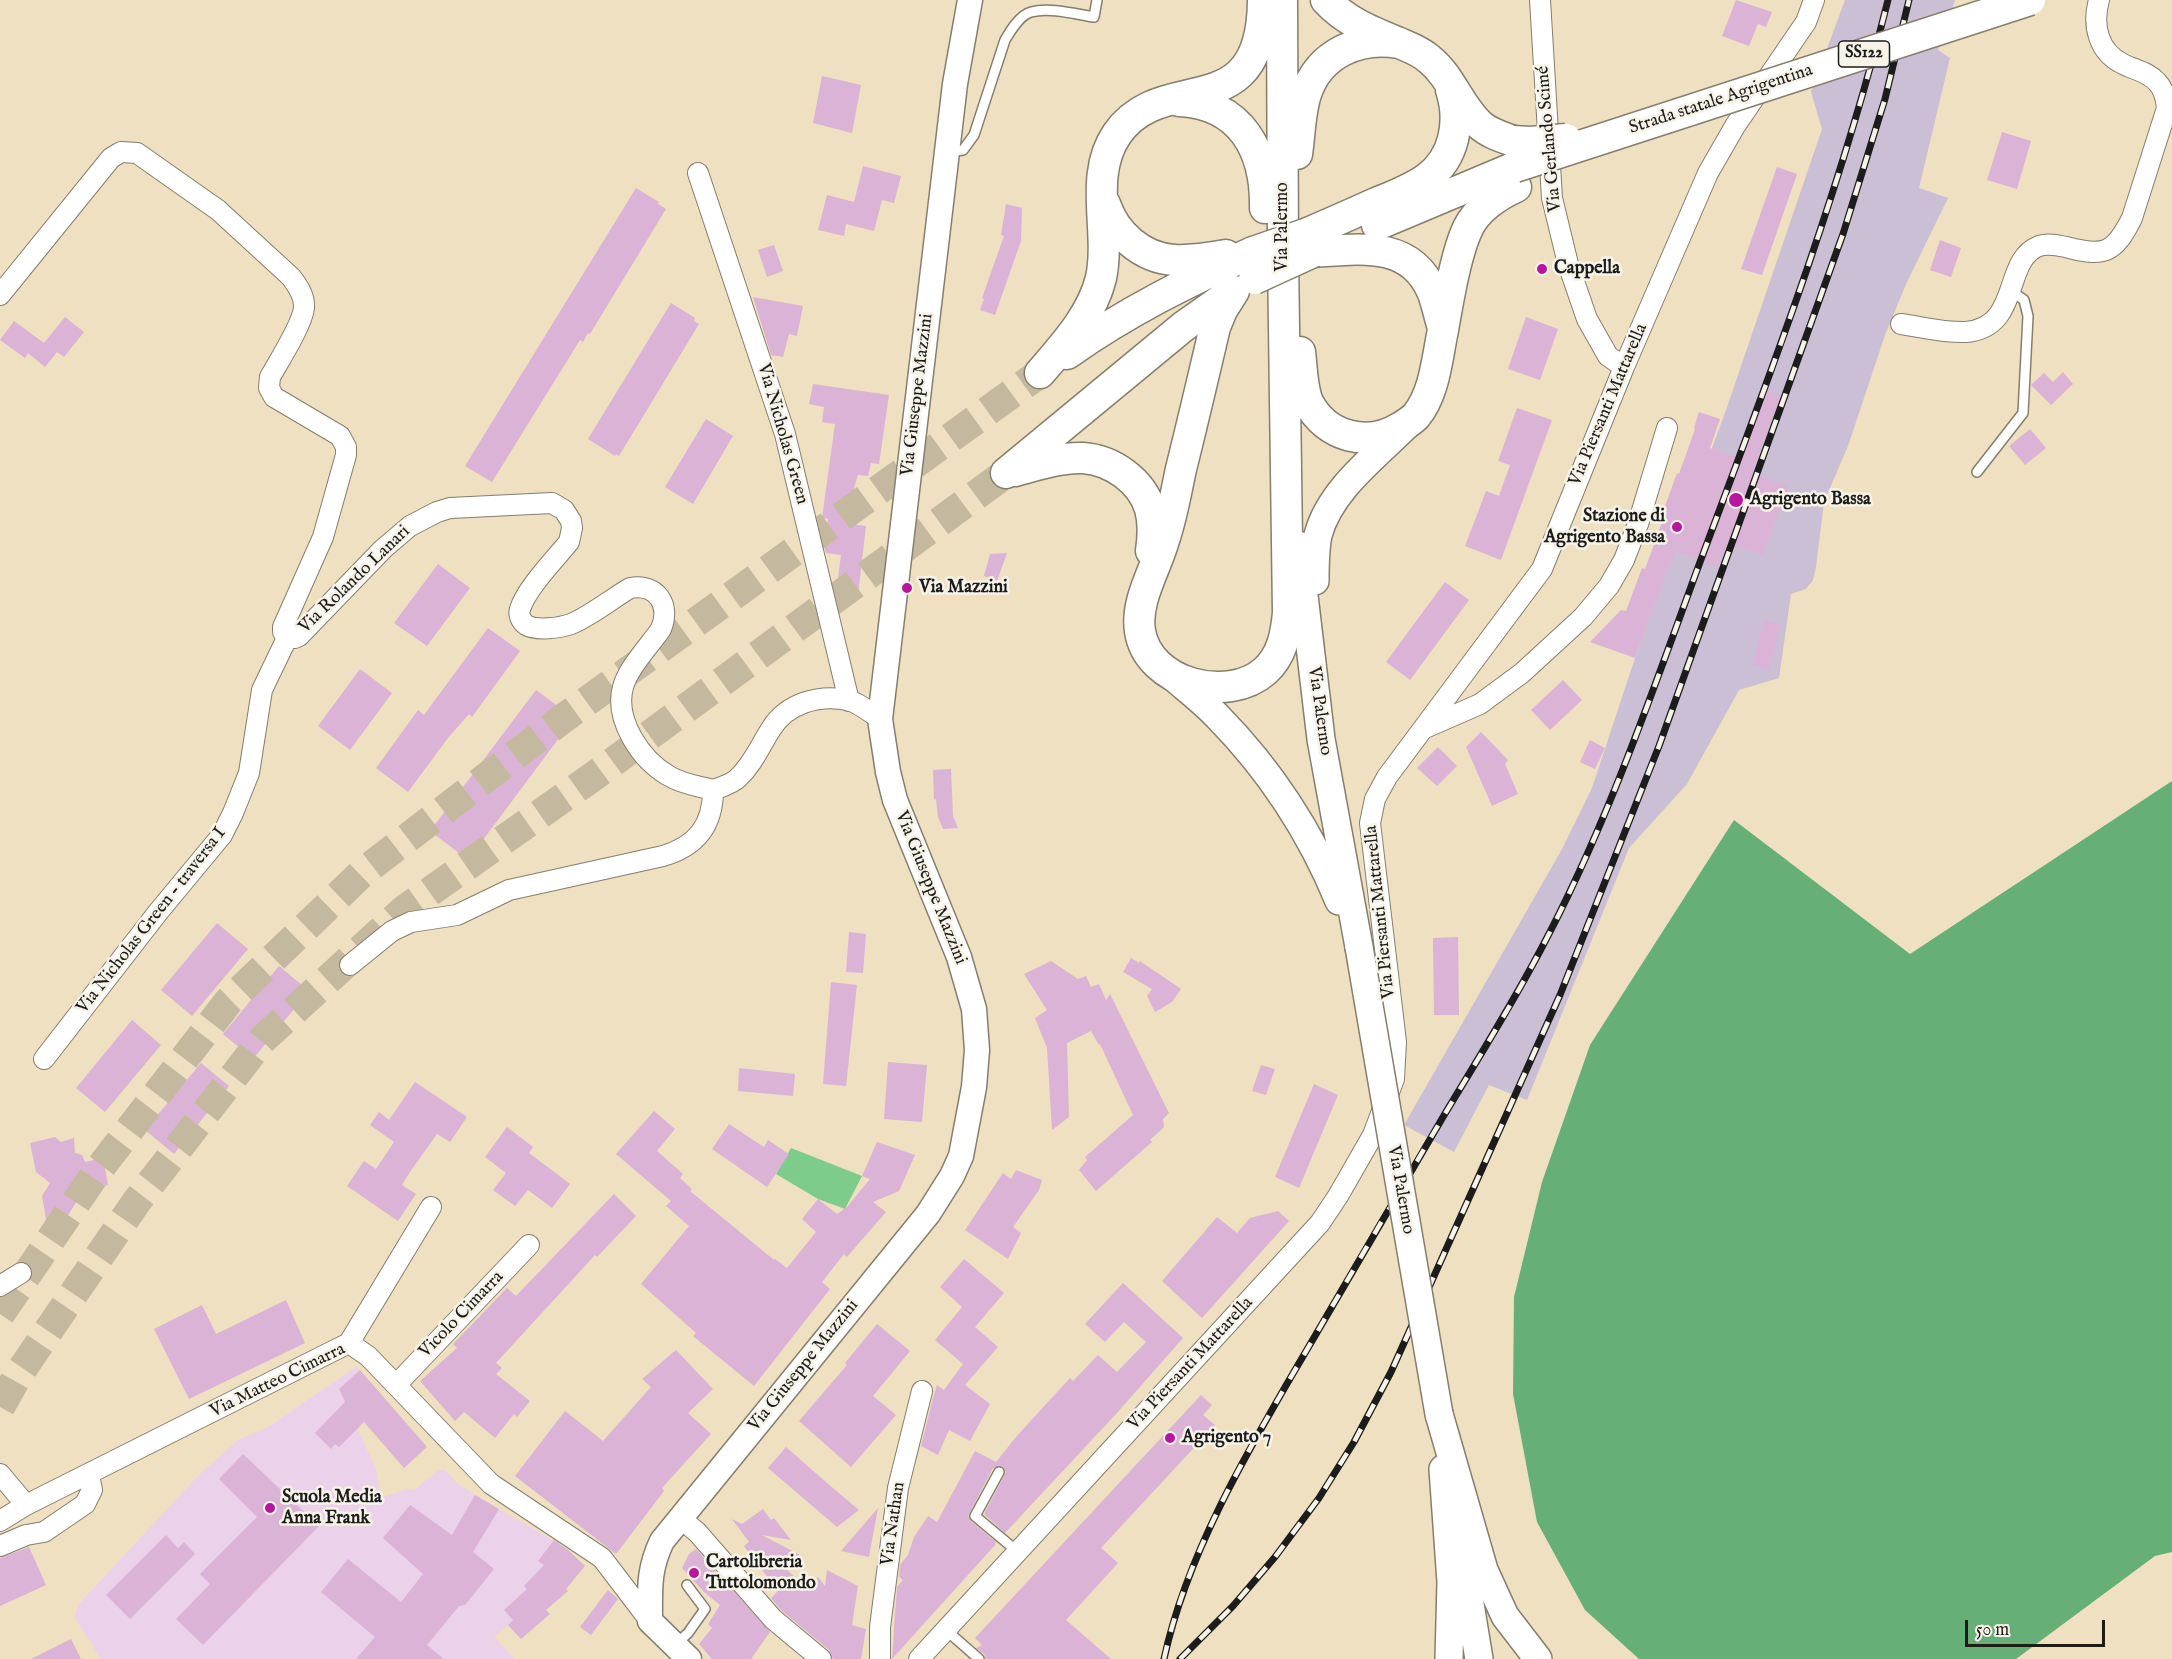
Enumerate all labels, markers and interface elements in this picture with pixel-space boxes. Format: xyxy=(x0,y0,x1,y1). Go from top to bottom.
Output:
road number: SS122 xyxy=(1838,41,1890,67)
street label: Strada statale Agrigentina xyxy=(1627,60,1815,140)
street label: Via Gerlando Scimé xyxy=(1533,65,1567,213)
street label: Via Palermo xyxy=(1272,182,1294,272)
place label: Cappella xyxy=(1554,258,1620,280)
marker: Cappella xyxy=(1535,262,1549,276)
street label: Via Giuseppe Mazzini xyxy=(897,313,939,477)
street label: Via Piersanti Mattarella xyxy=(1565,321,1653,489)
street label: Via Nicholas Green xyxy=(752,361,812,507)
place label: Agrigento Bassa xyxy=(1750,489,1871,511)
marker: Agrigento Bassa xyxy=(1727,491,1745,509)
place label: Stazione di Agrigento Bassa xyxy=(1544,506,1665,548)
marker: Stazione di Agrigento Bassa xyxy=(1670,520,1684,534)
street label: Via Rolando Lanari xyxy=(295,521,415,639)
place label: Via Mazzini xyxy=(919,577,1008,599)
marker: Via Mazzini xyxy=(900,581,914,595)
street label: Via Palermo xyxy=(1302,665,1336,757)
street label: Via Giuseppe Mazzini xyxy=(889,808,971,968)
street label: Via Nicholas Green - traversa I xyxy=(73,824,231,1018)
street label: Via Piersanti Mattarella xyxy=(1361,824,1401,1000)
street label: Via Palermo xyxy=(1382,1144,1418,1236)
street label: Vicolo Cimarra xyxy=(415,1267,509,1363)
street label: Via Piersanti Mattarella xyxy=(1124,1293,1258,1435)
street label: Via Giuseppe Mazzini xyxy=(744,1296,864,1436)
street label: Via Matteo Cimarra xyxy=(207,1339,349,1423)
place label: Agrigento 7 xyxy=(1182,1427,1271,1449)
marker: Agrigento 7 xyxy=(1163,1431,1177,1445)
street label: Via Nathan xyxy=(877,1481,911,1567)
place label: Scuola Media Anna Frank xyxy=(282,1487,382,1530)
marker: Scuola Media Anna Frank xyxy=(263,1501,277,1515)
place label: Cartolibreria Tuttolomondo xyxy=(706,1552,816,1594)
marker: Cartolibreria Tuttolomondo xyxy=(687,1566,701,1580)
scale bar xyxy=(1968,1608,2108,1646)
text: 50 m xyxy=(1976,1619,2009,1642)

